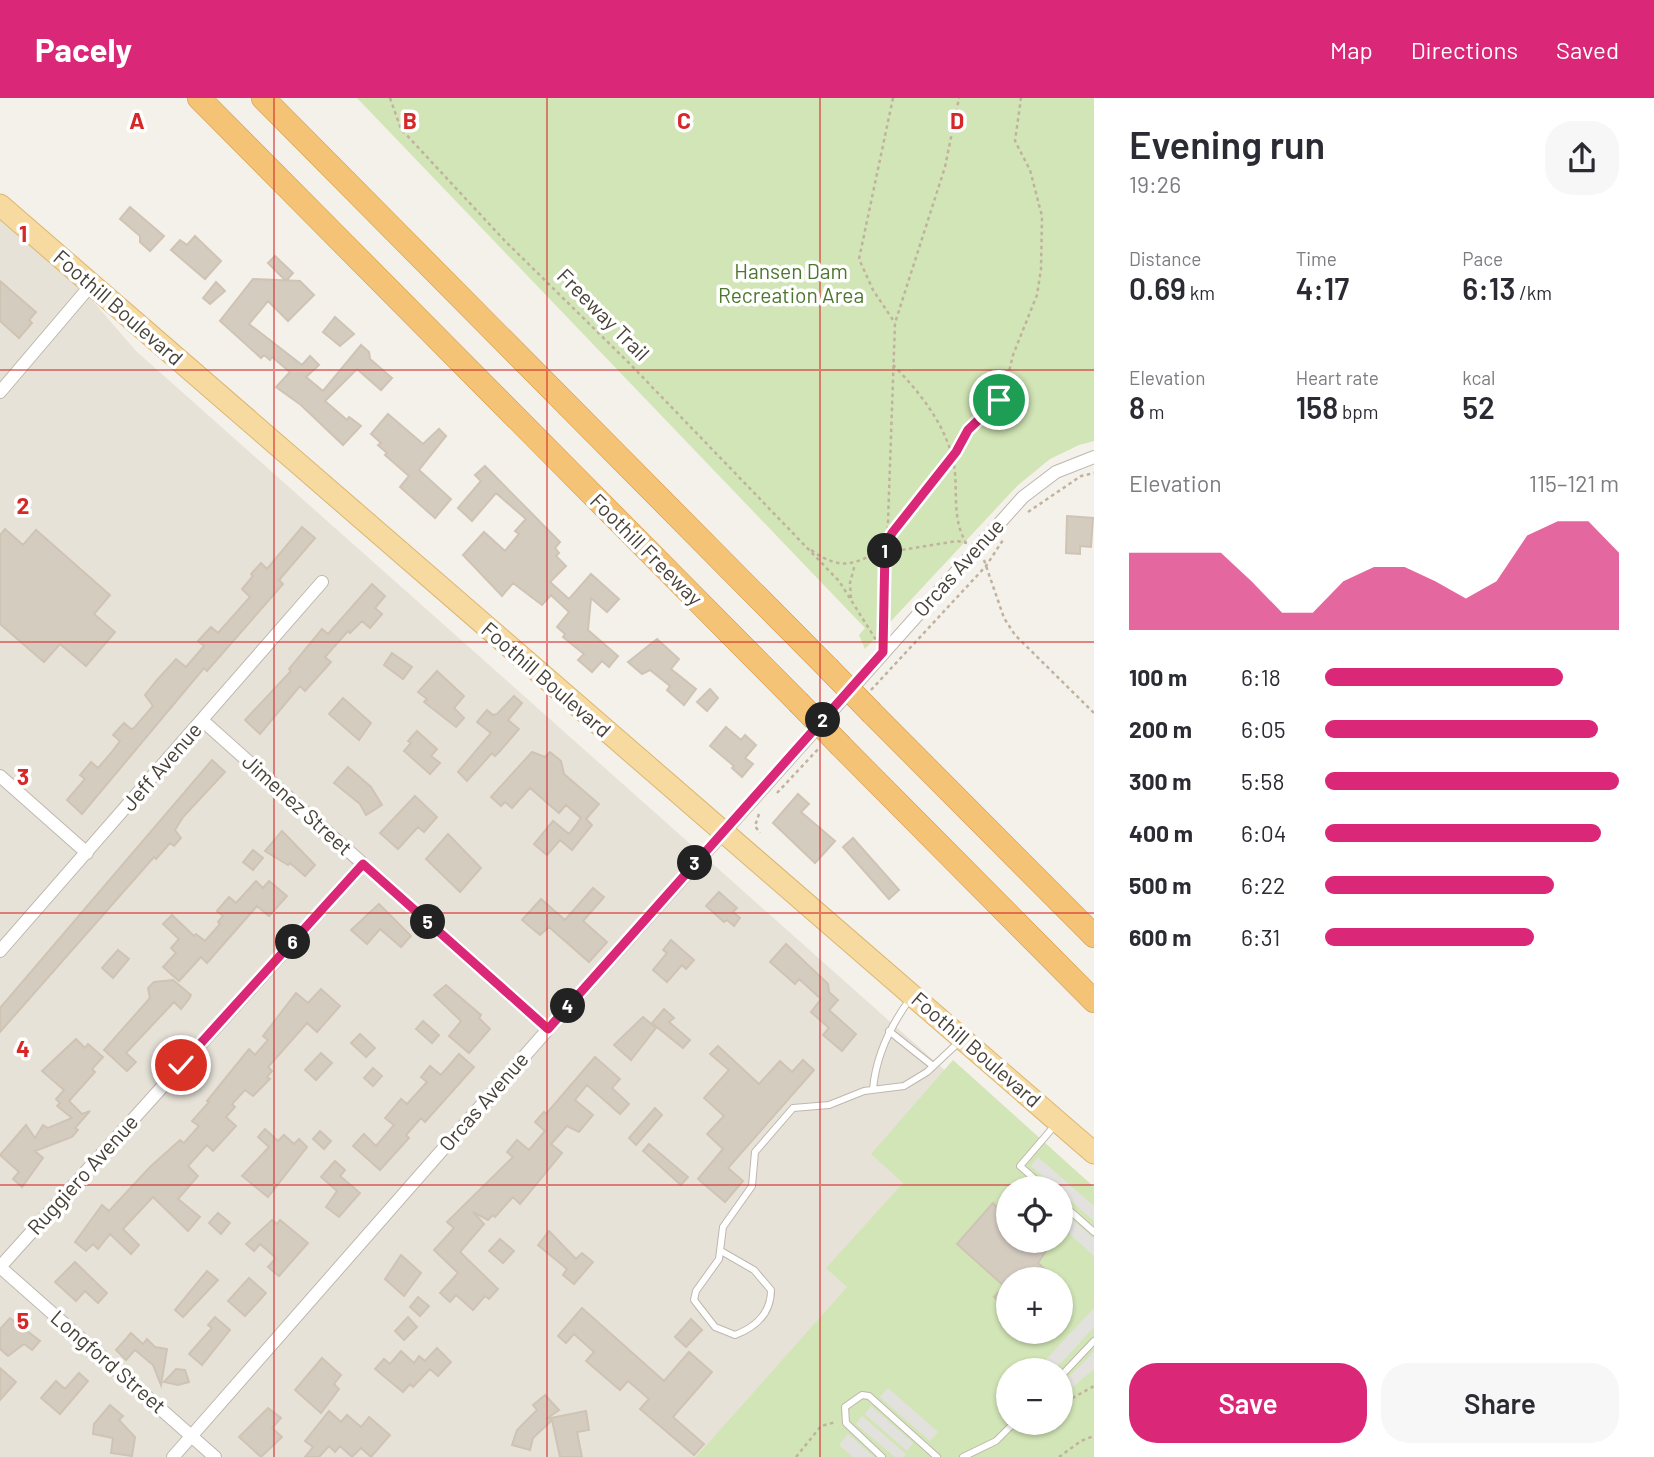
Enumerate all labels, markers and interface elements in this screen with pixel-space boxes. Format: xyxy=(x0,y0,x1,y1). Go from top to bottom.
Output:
text: Pacely xyxy=(35,29,132,69)
text: Map xyxy=(1330,35,1373,64)
text: Directions xyxy=(1411,35,1518,64)
text: Saved xyxy=(1556,35,1619,64)
text: A xyxy=(129,106,145,134)
text: B xyxy=(403,106,417,134)
text: C xyxy=(677,106,691,134)
text: D xyxy=(950,106,964,134)
text: Evening run xyxy=(1129,121,1325,167)
button: share xyxy=(1545,121,1619,195)
text: 19:26 xyxy=(1129,170,1181,198)
text: 1 xyxy=(19,219,27,247)
street label: Foothill Boulevard xyxy=(49,244,189,370)
text: Distance xyxy=(1129,247,1201,270)
text: Time xyxy=(1296,247,1337,270)
text: Pace xyxy=(1462,247,1503,270)
park label: Hansen Dam Recreation Area xyxy=(718,258,864,307)
street label: Freeway Trail xyxy=(553,263,655,365)
text: 0.69 xyxy=(1129,270,1186,306)
text: 4:17 xyxy=(1296,270,1349,306)
text: 6:13 xyxy=(1462,270,1515,306)
text: km xyxy=(1186,281,1215,304)
text: /km xyxy=(1515,281,1552,304)
text: Elevation xyxy=(1129,366,1206,389)
text: Heart rate xyxy=(1296,366,1379,389)
text: kcal xyxy=(1462,366,1495,389)
pin xyxy=(969,370,1029,430)
icon: arrive xyxy=(980,381,1018,419)
text: 8 xyxy=(1129,389,1145,425)
text: 158 xyxy=(1296,389,1338,425)
text: 52 xyxy=(1462,389,1495,425)
text: m xyxy=(1145,400,1165,423)
text: bpm xyxy=(1338,400,1379,423)
text: Elevation xyxy=(1129,469,1222,497)
text: 115–121 m xyxy=(1529,469,1619,497)
street label: Foothill Freeway xyxy=(586,488,709,611)
text: 2 xyxy=(17,491,29,519)
street label: Orcas Avenue xyxy=(907,513,1008,621)
pin: 1 xyxy=(868,533,903,568)
text: 1 xyxy=(881,539,888,562)
street label: Foothill Boulevard xyxy=(477,616,617,742)
text: 100 m xyxy=(1129,663,1187,691)
text: 6:18 xyxy=(1241,663,1281,691)
pin: 2 xyxy=(806,702,840,738)
text: 2 xyxy=(817,708,828,731)
text: 200 m xyxy=(1129,715,1192,743)
text: 6:05 xyxy=(1241,715,1285,743)
street label: Jeff Avenue xyxy=(116,717,206,815)
street label: Jimenez Street xyxy=(238,748,358,860)
text: 3 xyxy=(17,762,29,790)
text: 300 m xyxy=(1129,767,1191,795)
text: 5:58 xyxy=(1241,767,1284,795)
text: 400 m xyxy=(1129,819,1193,847)
text: 6:04 xyxy=(1241,819,1286,847)
pin: 3 xyxy=(678,846,712,880)
text: 3 xyxy=(689,851,700,874)
text: 500 m xyxy=(1129,871,1191,899)
text: 6:22 xyxy=(1241,871,1285,899)
pin: 5 xyxy=(410,904,446,940)
text: 5 xyxy=(422,910,433,933)
text: 600 m xyxy=(1129,923,1191,951)
text: 6:31 xyxy=(1241,923,1280,951)
pin: 6 xyxy=(276,924,310,960)
text: 6 xyxy=(287,930,298,953)
street label: Foothill Boulevard xyxy=(907,986,1047,1112)
pin: 4 xyxy=(550,988,586,1024)
text: 4 xyxy=(562,994,573,1017)
text: 4 xyxy=(16,1034,30,1062)
pin xyxy=(151,1035,211,1095)
icon: check xyxy=(162,1046,200,1084)
street label: Orcas Avenue xyxy=(433,1046,533,1156)
street label: Ruggiero Avenue xyxy=(21,1109,142,1239)
map controls xyxy=(996,1176,1073,1435)
button: locate xyxy=(996,1176,1073,1253)
button: + xyxy=(996,1267,1073,1344)
street label: Longford Street xyxy=(46,1304,172,1418)
text: 5 xyxy=(17,1306,29,1334)
button: − xyxy=(996,1358,1073,1435)
button: Save xyxy=(1129,1363,1367,1443)
button: Share xyxy=(1381,1363,1619,1443)

